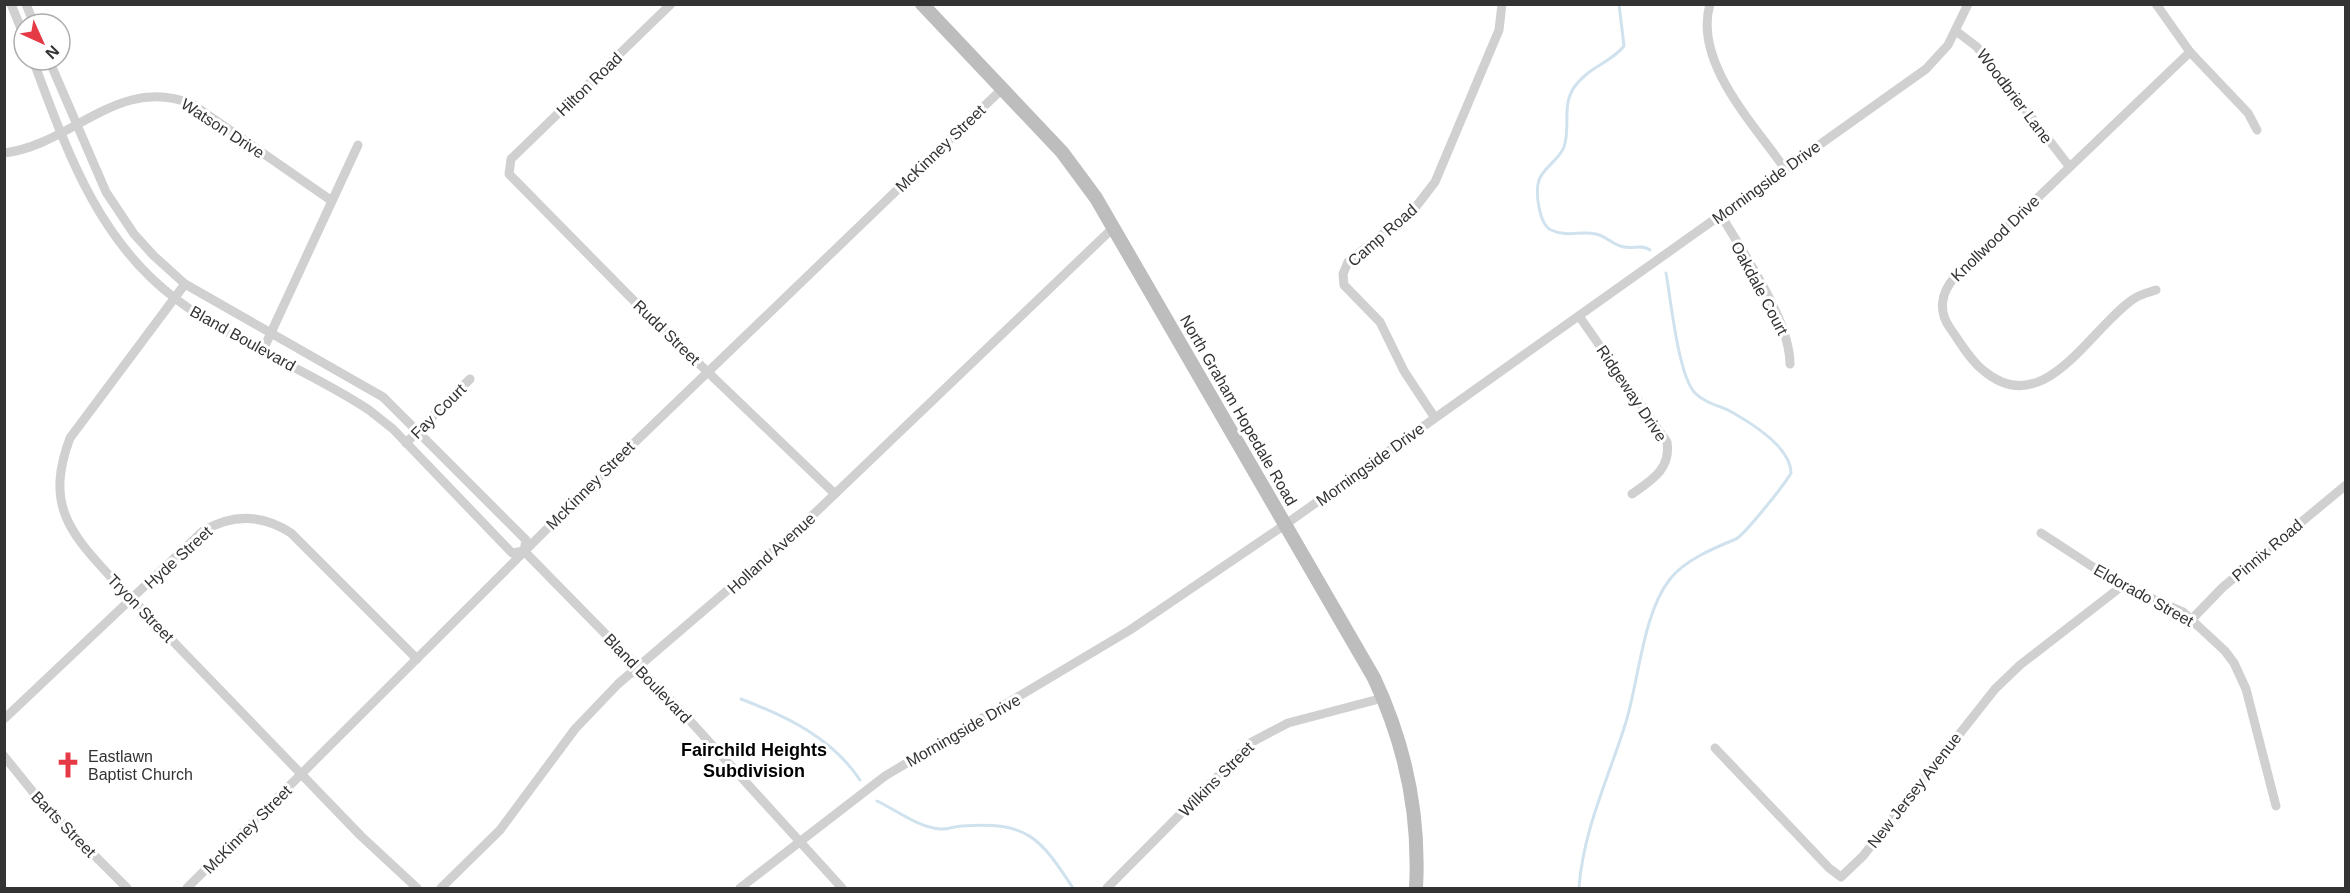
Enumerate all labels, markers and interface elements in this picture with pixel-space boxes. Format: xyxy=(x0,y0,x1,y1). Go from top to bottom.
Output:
north arrow xyxy=(12,12,72,72)
text: N xyxy=(42,42,62,62)
street label: Woodbrier Lane xyxy=(1974,46,2056,147)
street label: Hilton Road xyxy=(553,49,625,120)
street label: Watson Drive xyxy=(178,95,267,162)
street label: McKinney Street xyxy=(892,101,989,195)
street label: Morningside Drive xyxy=(1709,138,1824,227)
street label: Knollwood Drive xyxy=(1948,192,2043,285)
street label: Camp Road xyxy=(1345,201,1420,270)
street label: Oakdale Court xyxy=(1728,239,1792,338)
street label: Rudd Street xyxy=(630,297,704,369)
street label: Bland Boulevard xyxy=(187,303,298,374)
street label: North Graham Hopedale Road xyxy=(1177,312,1300,508)
street label: Ridgeway Drive xyxy=(1593,342,1670,445)
street label: Fay Court xyxy=(408,380,470,442)
street label: Morningside Drive xyxy=(1313,420,1428,509)
street label: McKinney Street xyxy=(543,437,638,533)
street label: Holland Avenue xyxy=(724,510,819,597)
street label: Pinnix Road xyxy=(2229,516,2306,585)
street label: Hyde Street xyxy=(141,522,216,592)
street label: Eldorado Street xyxy=(2091,561,2197,630)
street label: Tryon Street xyxy=(104,571,178,646)
street label: Bland Boulevard xyxy=(601,630,695,726)
street label: Morningside Drive xyxy=(903,691,1023,770)
street label: New Jersey Avenue xyxy=(1864,729,1965,851)
street label: Wilkins Street xyxy=(1176,738,1257,820)
district label: Fairchild Heights Subdivision xyxy=(681,740,827,781)
place label: Eastlawn Baptist Church xyxy=(88,748,193,783)
church icon: Eastlawn Baptist Church xyxy=(53,750,83,780)
street label: McKinney Street xyxy=(200,781,295,877)
street label: Barts Street xyxy=(28,788,99,861)

